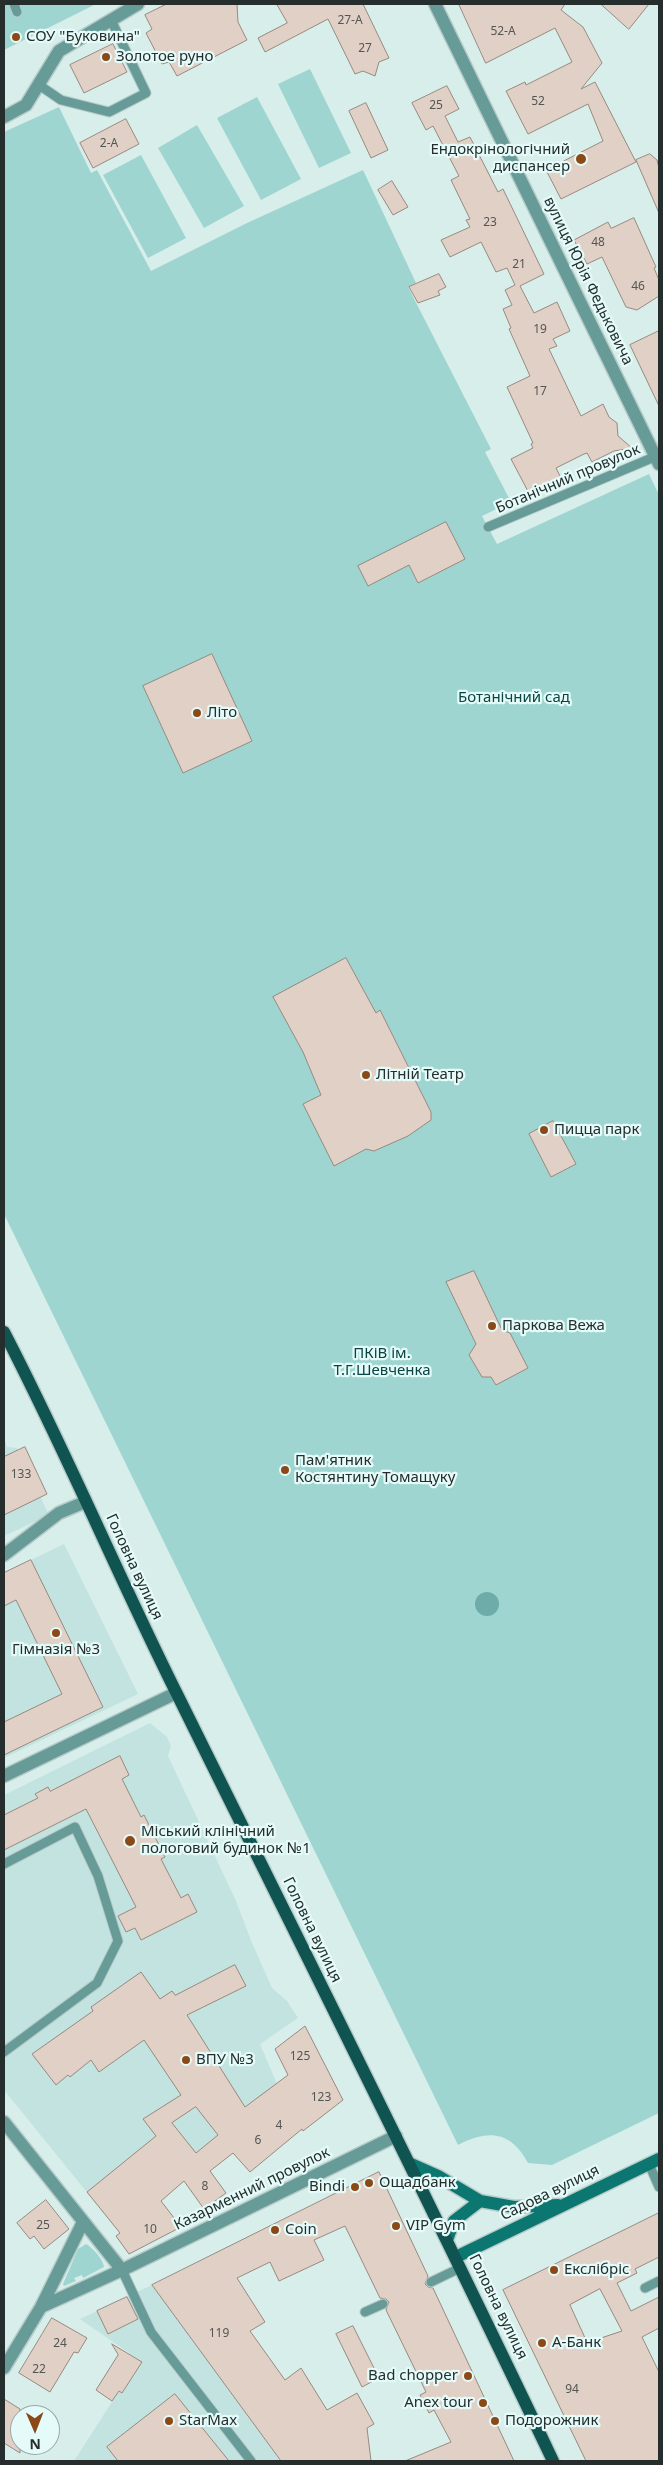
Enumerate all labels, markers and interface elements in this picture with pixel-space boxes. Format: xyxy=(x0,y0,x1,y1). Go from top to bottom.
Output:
house number: 27-А xyxy=(337,14,363,28)
house number: 52-А xyxy=(490,25,516,39)
place label: СОУ "Буковина" xyxy=(26,28,140,46)
marker: СОУ "Буковина" xyxy=(10,31,22,43)
house number: 27 xyxy=(358,42,372,56)
place label: Золотое руно xyxy=(116,48,213,66)
marker: Золотое руно xyxy=(100,51,112,63)
house number: 52 xyxy=(531,95,545,109)
house number: 25 xyxy=(429,99,443,113)
house number: 2-А xyxy=(100,137,118,151)
place label: Ендокрінологічний диспансер xyxy=(431,141,570,176)
marker: Ендокрінологічний диспансер xyxy=(574,152,588,166)
street label: вулиця Юрія Федьковича xyxy=(539,194,637,368)
house number: 23 xyxy=(483,216,497,230)
house number: 48 xyxy=(591,236,605,250)
house number: 21 xyxy=(512,258,526,272)
house number: 46 xyxy=(631,280,645,294)
house number: 19 xyxy=(533,323,547,337)
house number: 17 xyxy=(533,385,547,399)
street label: Ботанічний провулок xyxy=(493,440,643,518)
park label: Ботанічний сад xyxy=(458,689,570,707)
place label: Літо xyxy=(207,704,237,722)
marker: Літо xyxy=(191,707,203,719)
place label: Літній Театр xyxy=(376,1066,464,1084)
marker: Літній Театр xyxy=(360,1069,372,1081)
place label: Пицца парк xyxy=(554,1121,639,1139)
marker: Пицца парк xyxy=(538,1124,550,1136)
place label: Паркова Вежа xyxy=(502,1317,605,1335)
marker: Паркова Вежа xyxy=(486,1320,498,1332)
park label: ПКіВ ім. Т.Г.Шевченка xyxy=(333,1345,431,1380)
place label: Пам'ятник Костянтину Томащуку xyxy=(295,1452,455,1487)
marker: Пам'ятник Костянтину Томащуку xyxy=(279,1464,291,1476)
house number: 133 xyxy=(11,1468,31,1482)
street label: Головна вулиця xyxy=(102,1511,166,1623)
marker: Гімназія №3 xyxy=(50,1627,62,1639)
place label: Гімназія №3 xyxy=(12,1641,100,1659)
place label: Міський клінічний пологовий будинок №1 xyxy=(141,1823,311,1858)
marker: Міський клінічний пологовий будинок №1 xyxy=(123,1834,137,1848)
street label: Головна вулиця xyxy=(279,1874,345,1986)
house number: 125 xyxy=(290,2050,310,2064)
place label: ВПУ №3 xyxy=(196,2051,254,2069)
marker: ВПУ №3 xyxy=(180,2054,192,2066)
house number: 123 xyxy=(311,2091,331,2105)
house number: 4 xyxy=(276,2119,282,2133)
house number: 6 xyxy=(255,2134,261,2148)
street label: Казарменний провулок xyxy=(171,2143,333,2235)
street label: Садова вулиця xyxy=(498,2161,602,2225)
place label: Ощадбанк xyxy=(379,2174,456,2192)
marker: Ощадбанк xyxy=(363,2177,375,2189)
place label: Bindi xyxy=(309,2178,345,2196)
house number: 8 xyxy=(202,2180,208,2194)
marker: Bindi xyxy=(349,2181,361,2193)
place label: VIP Gym xyxy=(406,2217,466,2235)
house number: 25 xyxy=(36,2219,50,2233)
marker: VIP Gym xyxy=(390,2220,402,2232)
place label: Coin xyxy=(285,2221,317,2239)
house number: 10 xyxy=(143,2223,157,2237)
marker: Coin xyxy=(269,2224,281,2236)
street label: Головна вулиця xyxy=(465,2251,531,2363)
place label: Екслібріс xyxy=(564,2261,629,2279)
marker: Екслібріс xyxy=(548,2264,560,2276)
house number: 119 xyxy=(209,2327,229,2341)
place label: А-Банк xyxy=(552,2334,601,2352)
house number: 24 xyxy=(53,2337,67,2351)
marker: А-Банк xyxy=(536,2337,548,2349)
house number: 22 xyxy=(32,2363,46,2377)
place label: Bad chopper xyxy=(368,2367,458,2385)
marker: Bad chopper xyxy=(462,2370,474,2382)
house number: 94 xyxy=(565,2383,579,2397)
place label: Anex tour xyxy=(404,2394,473,2412)
marker: Anex tour xyxy=(477,2397,489,2409)
north arrow xyxy=(10,2405,60,2455)
place label: StarMax xyxy=(179,2412,237,2430)
place label: Подорожник xyxy=(505,2412,598,2430)
marker: StarMax xyxy=(163,2415,175,2427)
marker: Подорожник xyxy=(489,2415,501,2427)
text: N xyxy=(29,2435,41,2454)

